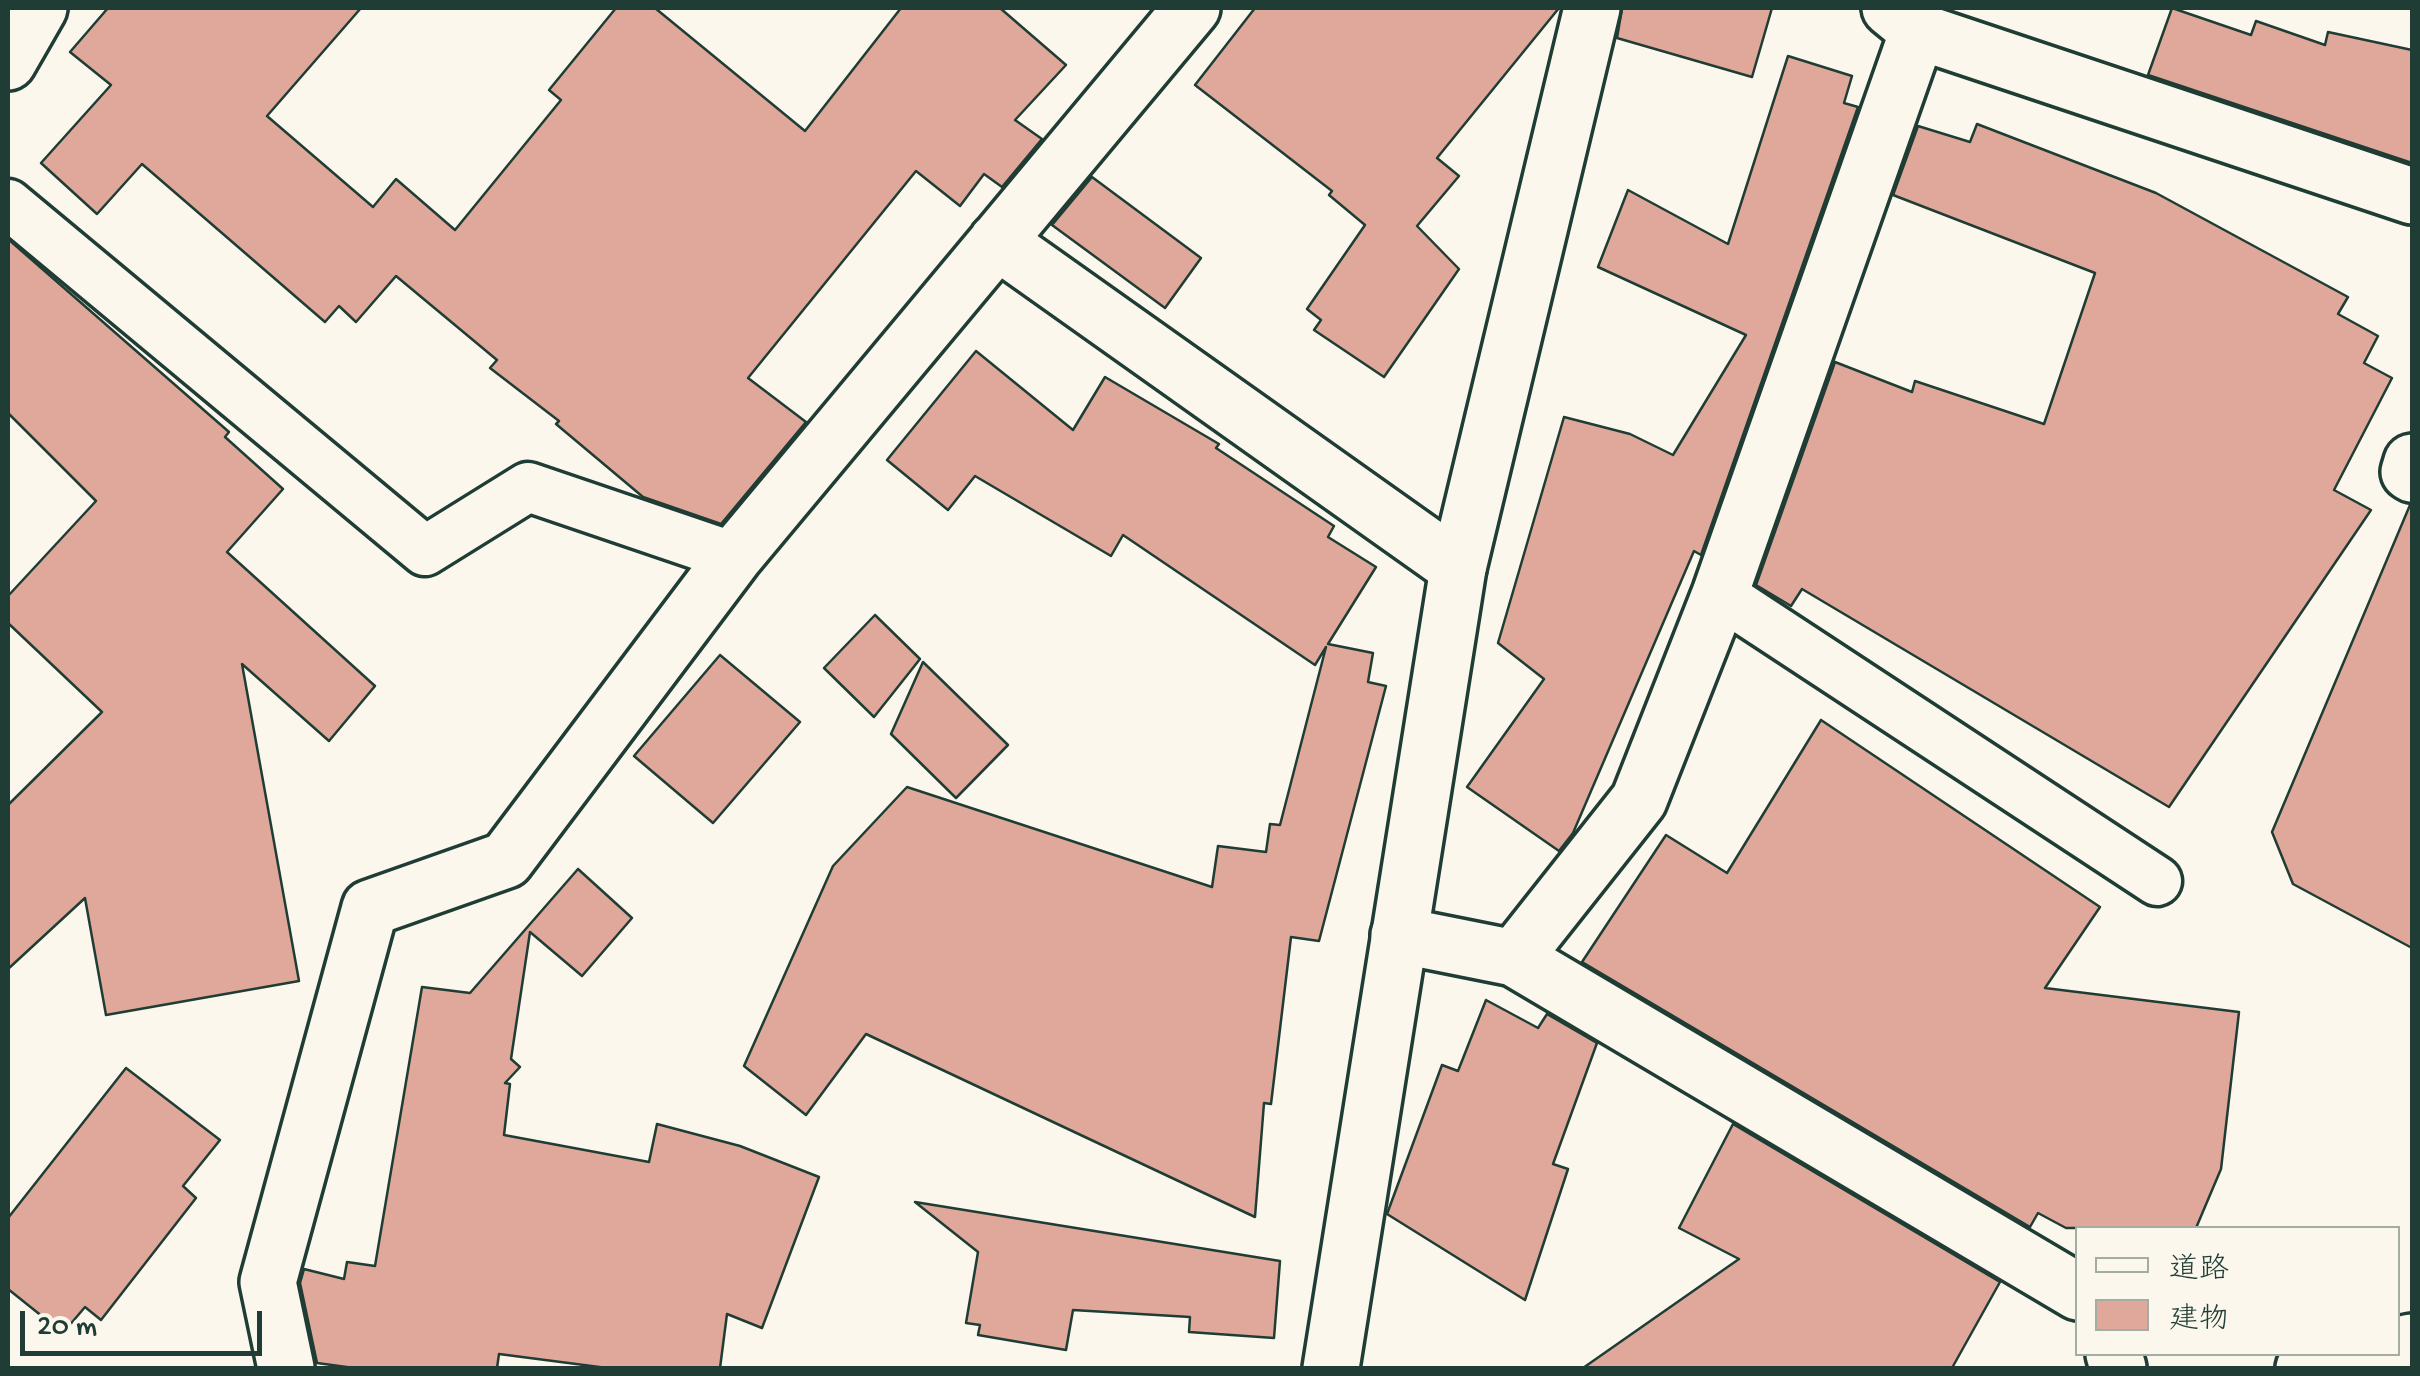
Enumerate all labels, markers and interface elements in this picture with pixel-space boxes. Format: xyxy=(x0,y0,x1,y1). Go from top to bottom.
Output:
legend xyxy=(2075,1226,2400,1356)
text: 道路 xyxy=(2169,1254,2229,1289)
scale bar xyxy=(25,1291,268,1353)
text: 建物 xyxy=(2169,1304,2229,1339)
text: 20 m xyxy=(37,1311,97,1346)

